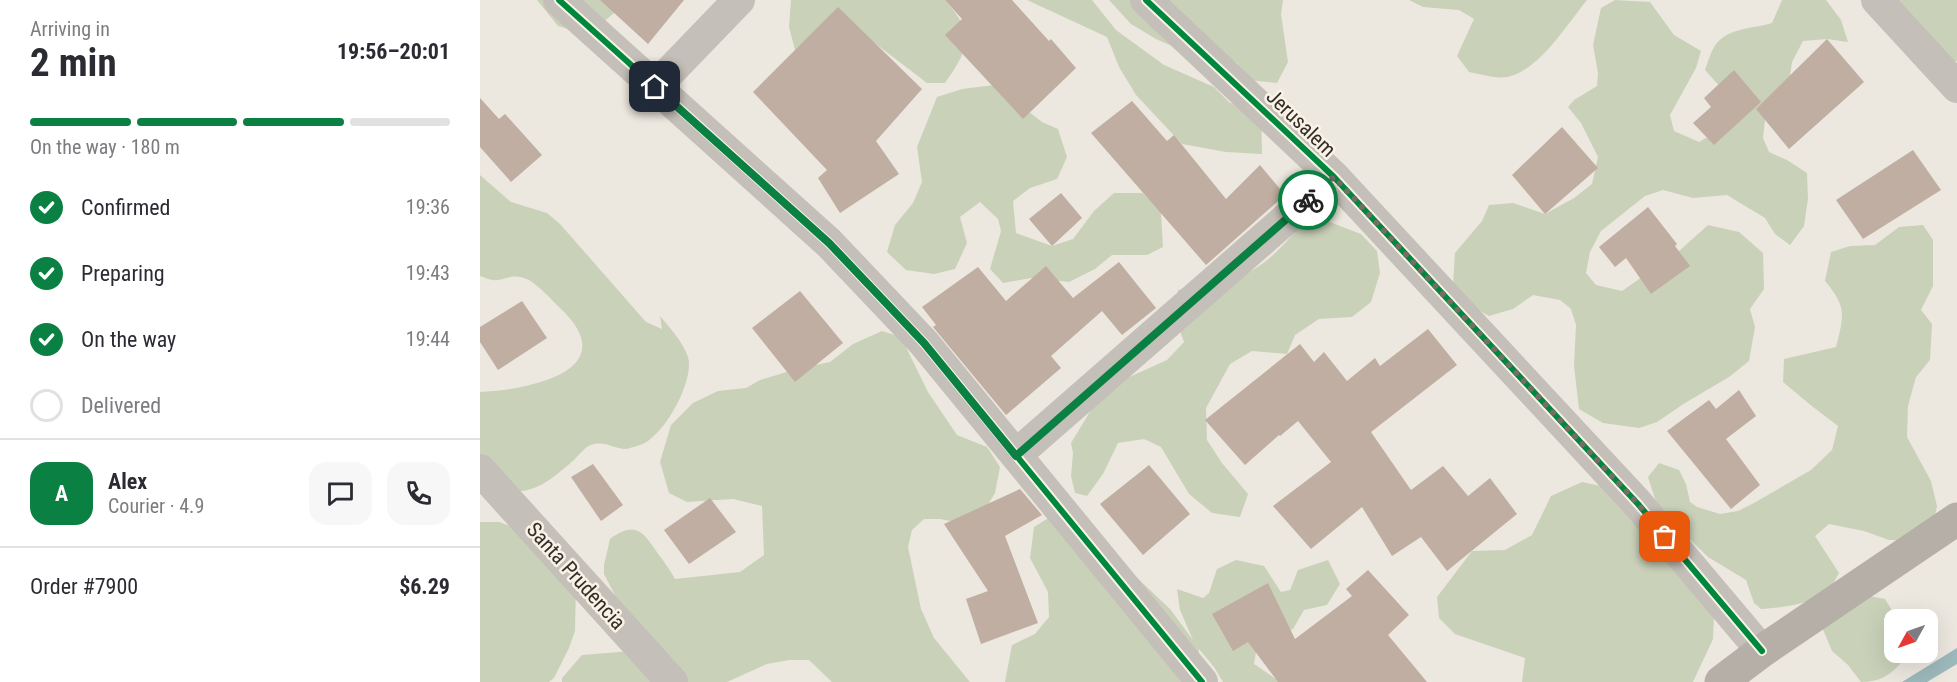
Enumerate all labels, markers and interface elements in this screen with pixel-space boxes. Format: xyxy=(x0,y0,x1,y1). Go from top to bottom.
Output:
text: Arriving in xyxy=(30,17,110,41)
text: 19:56–20:01 xyxy=(337,39,450,64)
text: 2 min xyxy=(30,40,117,86)
pin xyxy=(629,61,680,112)
icon: home xyxy=(638,70,671,103)
street label: Jerusalem xyxy=(1261,84,1341,162)
text: On the way · 180 m xyxy=(30,135,180,159)
courier xyxy=(1278,170,1338,230)
icon: bike xyxy=(1292,184,1325,217)
icon: check xyxy=(30,191,63,224)
text: Confirmed xyxy=(81,195,170,220)
text: 19:36 xyxy=(406,195,450,219)
icon: check xyxy=(30,257,63,290)
text: Preparing xyxy=(81,261,165,286)
text: 19:43 xyxy=(406,261,450,285)
icon: check xyxy=(30,323,63,356)
text: On the way xyxy=(81,327,176,352)
text: 19:44 xyxy=(406,327,450,351)
text: Delivered xyxy=(81,393,161,418)
button: chat xyxy=(309,462,372,525)
button: phone xyxy=(387,462,450,525)
text: Alex xyxy=(108,469,147,494)
text: A xyxy=(55,481,68,506)
text: Courier · 4.9 xyxy=(108,494,204,518)
pin xyxy=(1639,511,1690,562)
street label: Santa Prudencia xyxy=(522,518,630,634)
icon: bag xyxy=(1648,520,1681,553)
text: Order #7900 xyxy=(30,574,138,599)
text: $6.29 xyxy=(399,574,450,599)
north arrow xyxy=(1884,609,1938,663)
map controls xyxy=(1884,609,1938,663)

